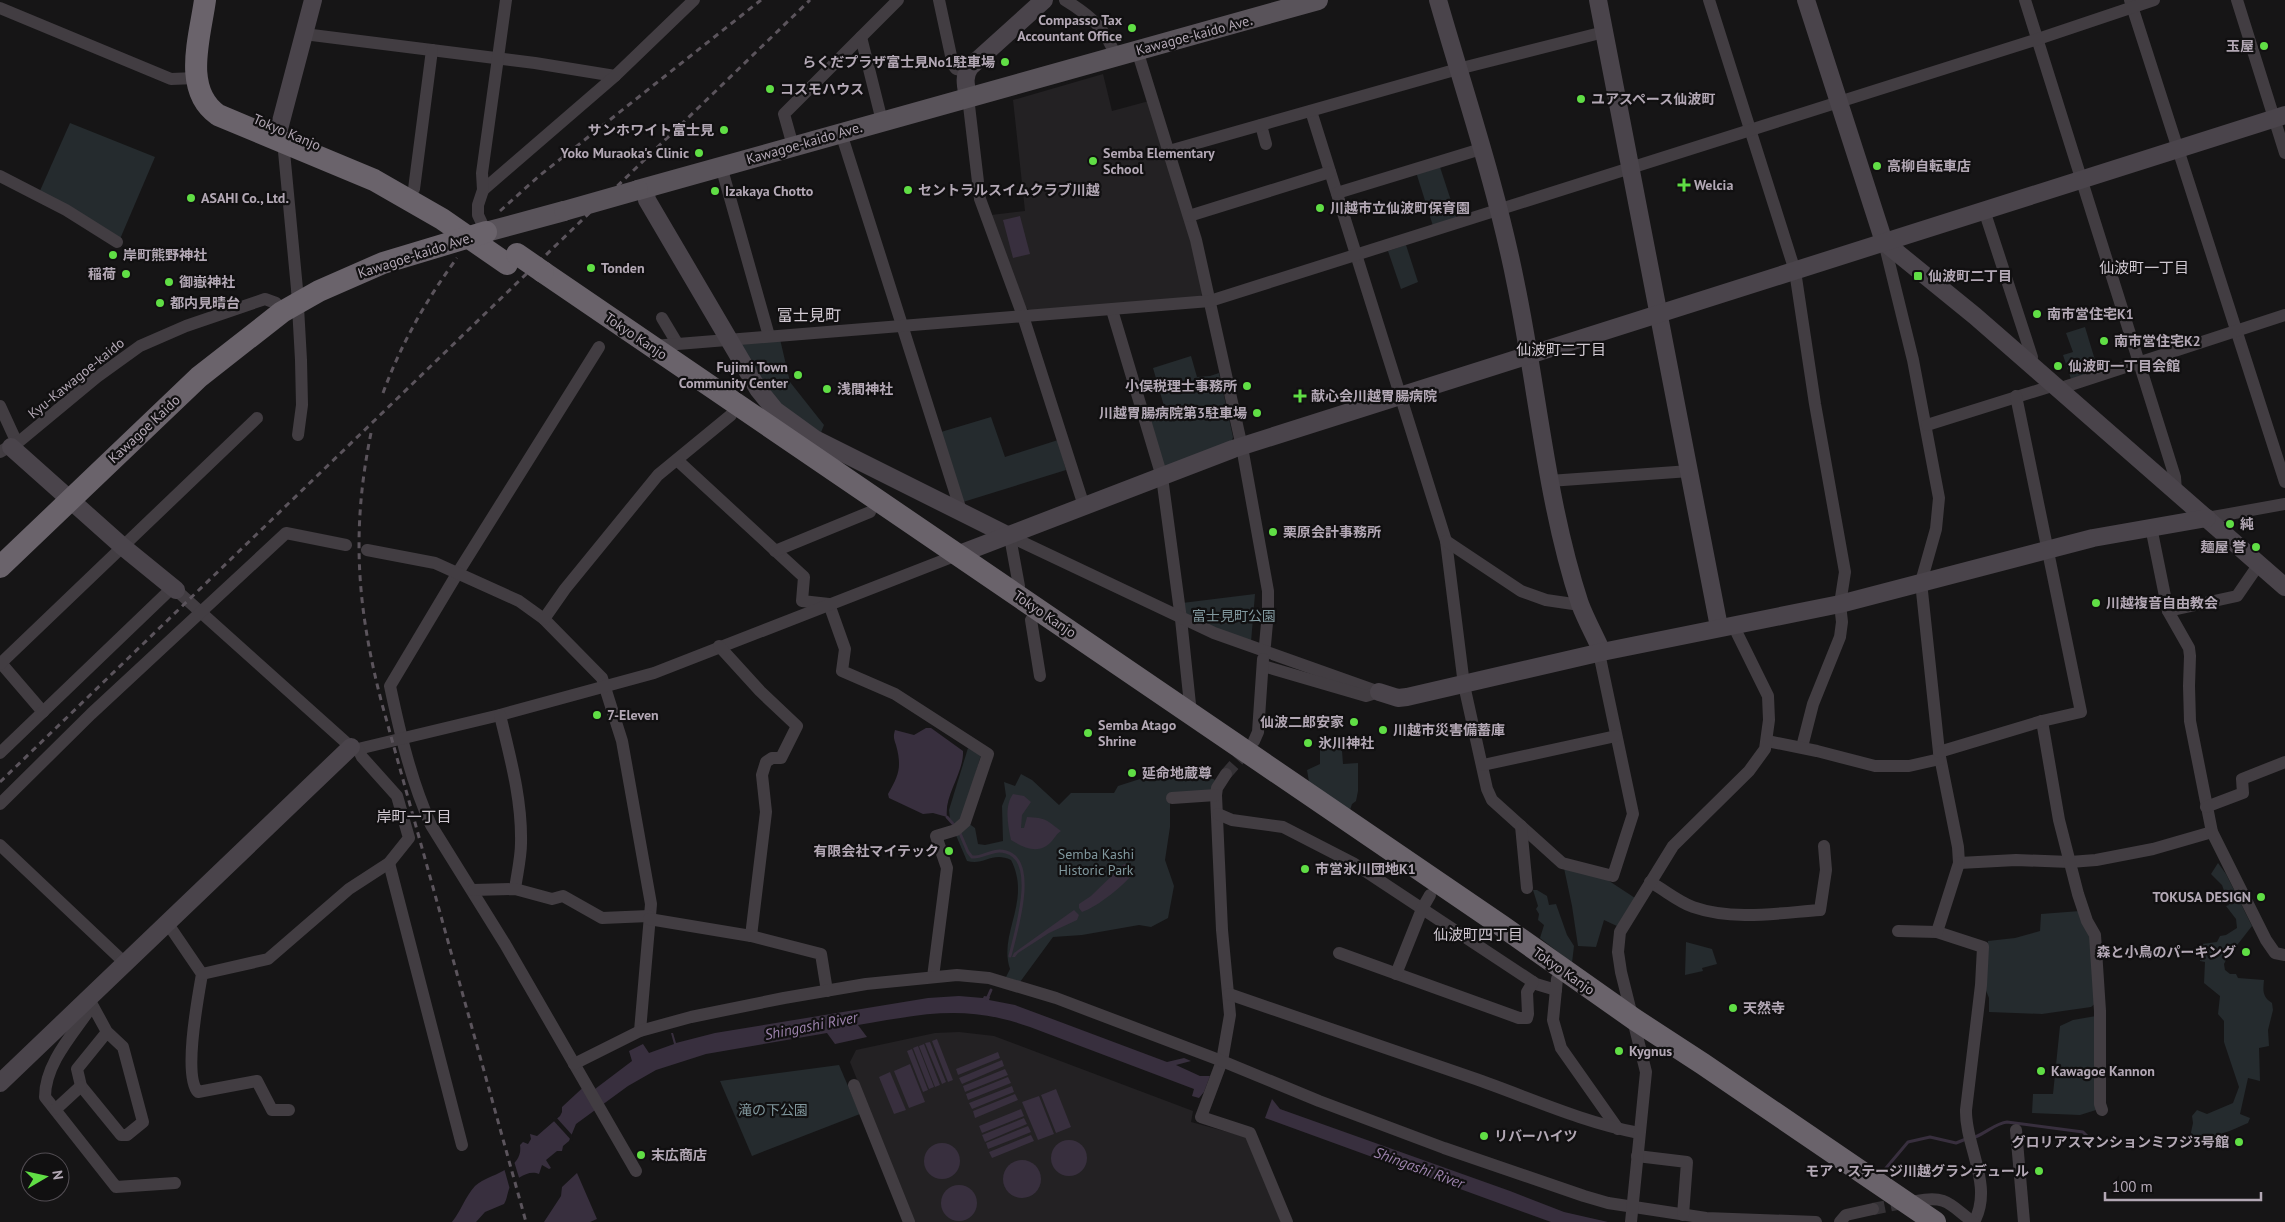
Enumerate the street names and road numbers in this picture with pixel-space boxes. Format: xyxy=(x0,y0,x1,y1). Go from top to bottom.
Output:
street label: Kawagoe-kaido Ave. xyxy=(1134,11,1254,59)
street label: Tokyo Kanjo xyxy=(250,110,324,154)
street label: Kawagoe-kaido Ave. xyxy=(744,118,864,168)
street label: Kawagoe-kaido Ave. xyxy=(355,228,475,282)
street label: Tokyo Kanjo xyxy=(601,308,671,364)
street label: Kyu-Kawagoe-kaido xyxy=(24,334,128,422)
street label: Kawagoe Kaido xyxy=(104,391,184,467)
street label: Tokyo Kanjo xyxy=(1010,586,1080,642)
street label: Tokyo Kanjo xyxy=(1529,943,1599,999)

